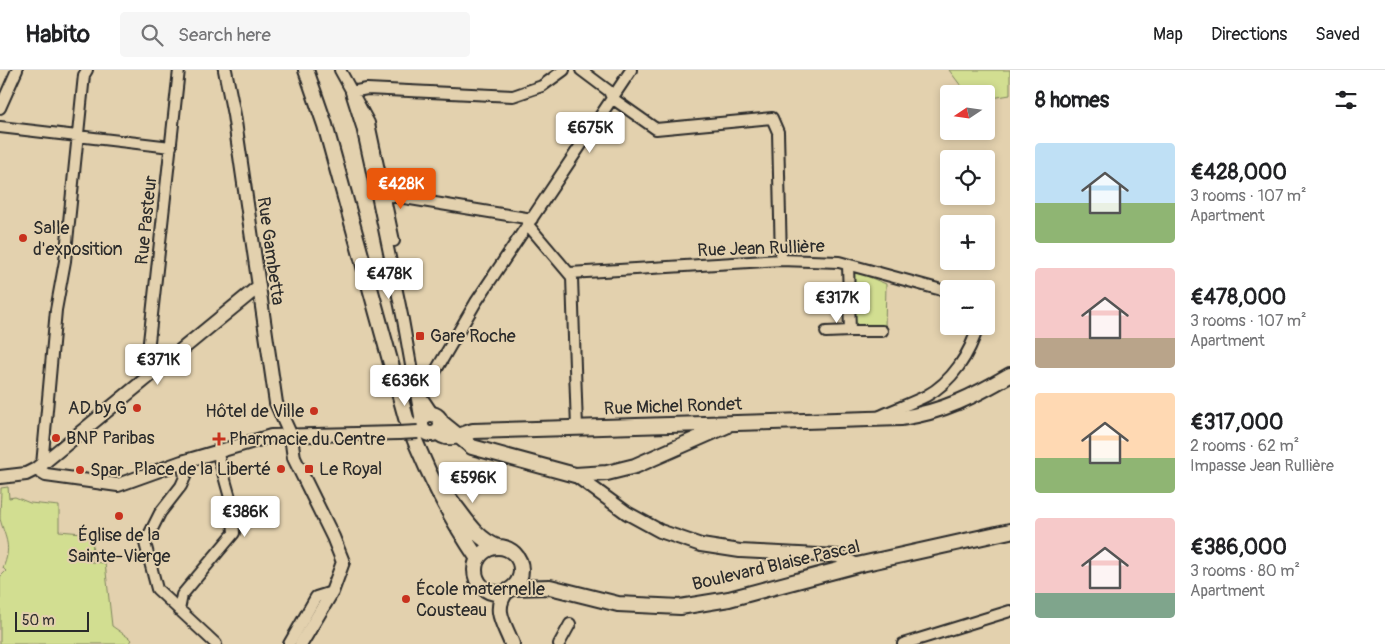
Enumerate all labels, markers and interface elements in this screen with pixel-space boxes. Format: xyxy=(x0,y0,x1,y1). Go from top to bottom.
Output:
search box xyxy=(120,12,470,57)
text: Habito xyxy=(25,20,90,49)
icon: search xyxy=(138,21,166,49)
text: Search here xyxy=(178,23,271,47)
text: Map xyxy=(1153,23,1183,46)
text: Directions xyxy=(1211,23,1287,46)
text: Saved xyxy=(1315,23,1360,46)
north arrow xyxy=(940,85,995,140)
map controls xyxy=(940,85,995,335)
icon: filters xyxy=(1332,86,1360,114)
text: 8 homes xyxy=(1035,87,1109,114)
pin: €675K xyxy=(555,112,625,154)
text: €675K xyxy=(567,118,613,138)
button: locate xyxy=(940,150,995,205)
text: €428,000 xyxy=(1190,159,1287,186)
icon: home xyxy=(1075,163,1135,223)
pin: €428K xyxy=(366,168,436,210)
street label: Rue Pasteur xyxy=(130,174,163,266)
text: €428K xyxy=(378,174,424,194)
text: 3 rooms · 107 m² xyxy=(1190,186,1307,206)
street label: Rue Gambetta xyxy=(252,195,289,307)
text: Apartment xyxy=(1190,206,1265,226)
button: + xyxy=(940,215,995,270)
place label: Salle d'exposition xyxy=(33,217,123,261)
marker: Salle d'exposition xyxy=(17,232,29,244)
street label: Rue Jean Rullière xyxy=(697,235,825,262)
pin: €478K xyxy=(354,258,424,300)
text: €478K xyxy=(366,264,412,284)
button: − xyxy=(940,280,995,335)
pin: €317K xyxy=(802,282,872,324)
text: €478,000 xyxy=(1190,284,1286,311)
text: €317K xyxy=(815,288,859,308)
icon: home xyxy=(1075,288,1135,348)
text: 3 rooms · 107 m² xyxy=(1190,311,1307,331)
place label: Gare Roche xyxy=(430,325,516,348)
marker: Gare Roche xyxy=(414,330,426,342)
text: Apartment xyxy=(1190,331,1265,351)
pin: €371K xyxy=(123,344,193,386)
text: €371K xyxy=(136,350,180,370)
pin: €636K xyxy=(370,364,440,407)
text: €636K xyxy=(381,371,429,391)
street label: Rue Michel Rondet xyxy=(604,393,743,420)
place label: AD by G xyxy=(68,397,127,420)
place label: Hôtel de Ville xyxy=(205,400,304,423)
marker: AD by G xyxy=(131,402,143,414)
marker: Hôtel de Ville xyxy=(308,405,320,417)
text: €317,000 xyxy=(1190,409,1283,436)
icon: home xyxy=(1075,413,1135,473)
place label: BNP Paribas xyxy=(66,427,155,450)
place label: Pharmacie du Centre xyxy=(229,428,385,451)
marker: BNP Paribas xyxy=(50,432,62,444)
marker: Pharmacie du Centre xyxy=(213,433,225,445)
text: 2 rooms · 62 m² xyxy=(1190,436,1299,456)
text: Impasse Jean Rullière xyxy=(1190,456,1334,476)
place label: Place de la Liberté xyxy=(134,458,271,481)
place label: Le Royal xyxy=(319,458,382,481)
place label: Spar xyxy=(90,459,124,482)
pin: €596K xyxy=(438,462,508,504)
marker: Place de la Liberté xyxy=(275,463,287,475)
marker: Le Royal xyxy=(303,463,315,475)
marker: Spar xyxy=(74,464,86,476)
text: €596K xyxy=(450,468,496,488)
pin: €386K xyxy=(210,496,280,538)
text: €386K xyxy=(222,502,268,522)
marker: Église de la Sainte-Vierge xyxy=(113,510,125,522)
place label: Église de la Sainte-Vierge xyxy=(68,524,171,568)
text: €386,000 xyxy=(1190,534,1287,561)
street label: Boulevard Blaise Pascal xyxy=(690,535,862,596)
icon: home xyxy=(1075,538,1135,598)
text: 3 rooms · 80 m² xyxy=(1190,561,1300,581)
place label: École maternelle Cousteau xyxy=(416,578,545,622)
text: Apartment xyxy=(1190,581,1265,601)
marker: École maternelle Cousteau xyxy=(400,593,412,605)
scale bar xyxy=(15,609,89,632)
text: 50 m xyxy=(22,612,55,629)

